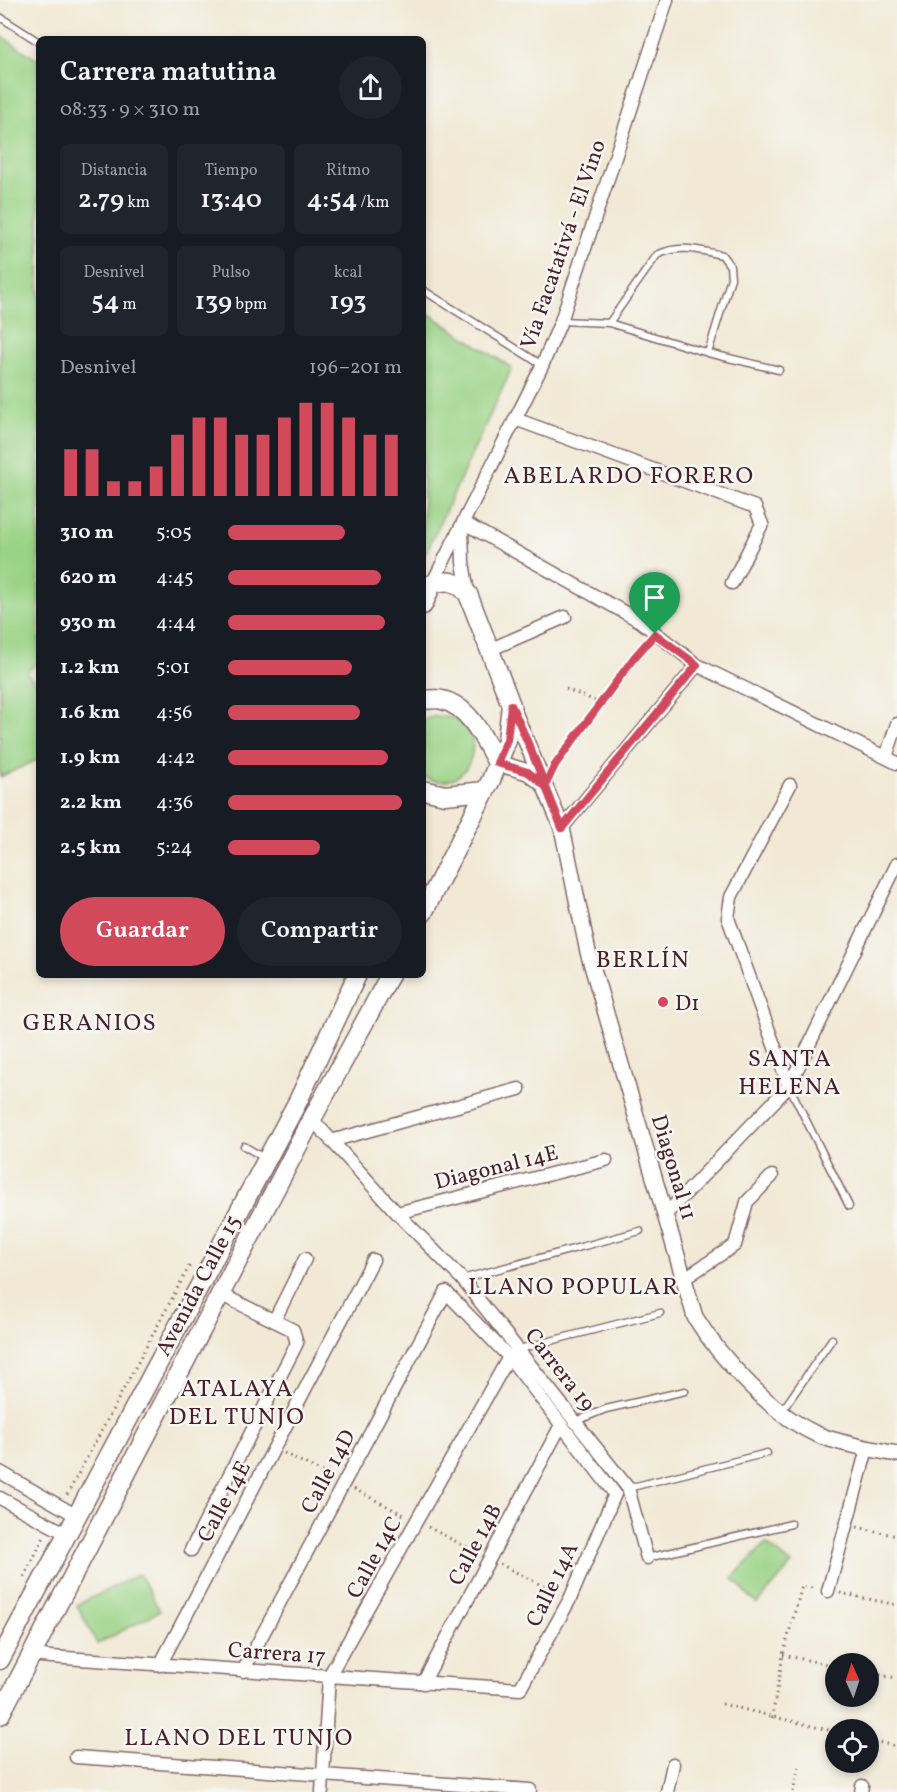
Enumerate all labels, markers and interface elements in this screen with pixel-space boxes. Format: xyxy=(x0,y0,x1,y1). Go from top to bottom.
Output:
text: Carrera matutina xyxy=(60,54,277,92)
button: share xyxy=(339,56,402,119)
text: 08:33 · 9 × 310 m xyxy=(60,96,200,124)
street label: Vía Facatativá - El Vino xyxy=(514,136,615,354)
text: Distancia xyxy=(81,160,147,182)
text: Tiempo xyxy=(205,160,257,182)
text: Ritmo xyxy=(326,160,370,182)
text: 2.79 xyxy=(78,182,124,218)
text: 13:40 xyxy=(200,182,262,218)
text: 4:54 xyxy=(307,182,357,218)
text: km xyxy=(124,192,150,214)
text: /km xyxy=(357,192,389,214)
text: Desnivel xyxy=(83,262,145,284)
text: Pulso xyxy=(212,262,250,284)
text: kcal xyxy=(334,262,362,284)
text: 54 xyxy=(91,284,119,320)
text: 139 xyxy=(195,284,232,320)
text: 193 xyxy=(329,284,367,320)
text: m xyxy=(119,294,137,316)
text: bpm xyxy=(232,294,267,316)
text: Desnivel xyxy=(60,354,136,382)
text: 196–201 m xyxy=(309,354,402,382)
district label: ABELARDO FORERO xyxy=(503,460,755,494)
text: 310 m xyxy=(60,519,114,547)
text: 5:05 xyxy=(156,519,192,547)
text: 620 m xyxy=(60,564,117,592)
text: 4:45 xyxy=(156,564,194,592)
pin xyxy=(629,572,680,634)
icon: arrive xyxy=(638,581,671,614)
text: 930 m xyxy=(60,609,116,637)
text: 4:44 xyxy=(156,609,197,637)
text: 1.2 km xyxy=(60,654,120,682)
text: 5:01 xyxy=(156,654,190,682)
text: 1.6 km xyxy=(60,699,120,727)
text: 4:56 xyxy=(156,699,192,727)
text: 1.9 km xyxy=(60,744,120,772)
text: 4:42 xyxy=(156,744,195,772)
text: 2.2 km xyxy=(60,789,122,817)
text: 4:36 xyxy=(156,789,193,817)
text: 2.5 km xyxy=(60,834,121,862)
text: 5:24 xyxy=(156,834,192,862)
button: Guardar xyxy=(60,897,225,966)
button: Compartir xyxy=(237,897,402,966)
district label: BERLÍN xyxy=(596,944,690,978)
place label: D1 xyxy=(675,989,700,1020)
marker: D1 xyxy=(656,995,670,1009)
district label: GERANIOS xyxy=(23,1007,157,1041)
district label: SANTA HELENA xyxy=(738,1043,842,1105)
street label: Diagonal 11 xyxy=(642,1111,703,1224)
street label: Diagonal 14E xyxy=(431,1138,562,1199)
street label: Avenida Calle 15 xyxy=(149,1210,249,1362)
district label: LLANO POPULAR xyxy=(468,1271,680,1305)
street label: Carrera 19 xyxy=(516,1322,602,1419)
district label: ATALAYA DEL TUNJO xyxy=(169,1373,305,1435)
street label: Calle 14D xyxy=(294,1425,364,1520)
street label: Calle 14E xyxy=(191,1456,260,1548)
street label: Calle 14B xyxy=(442,1499,511,1592)
street label: Calle 14C xyxy=(340,1512,410,1605)
street label: Calle 14A xyxy=(519,1538,587,1633)
street label: Carrera 17 xyxy=(227,1636,327,1673)
north arrow xyxy=(825,1653,879,1707)
map controls xyxy=(825,1653,879,1773)
button: locate xyxy=(825,1719,879,1773)
district label: LLANO DEL TUNJO xyxy=(124,1722,354,1756)

